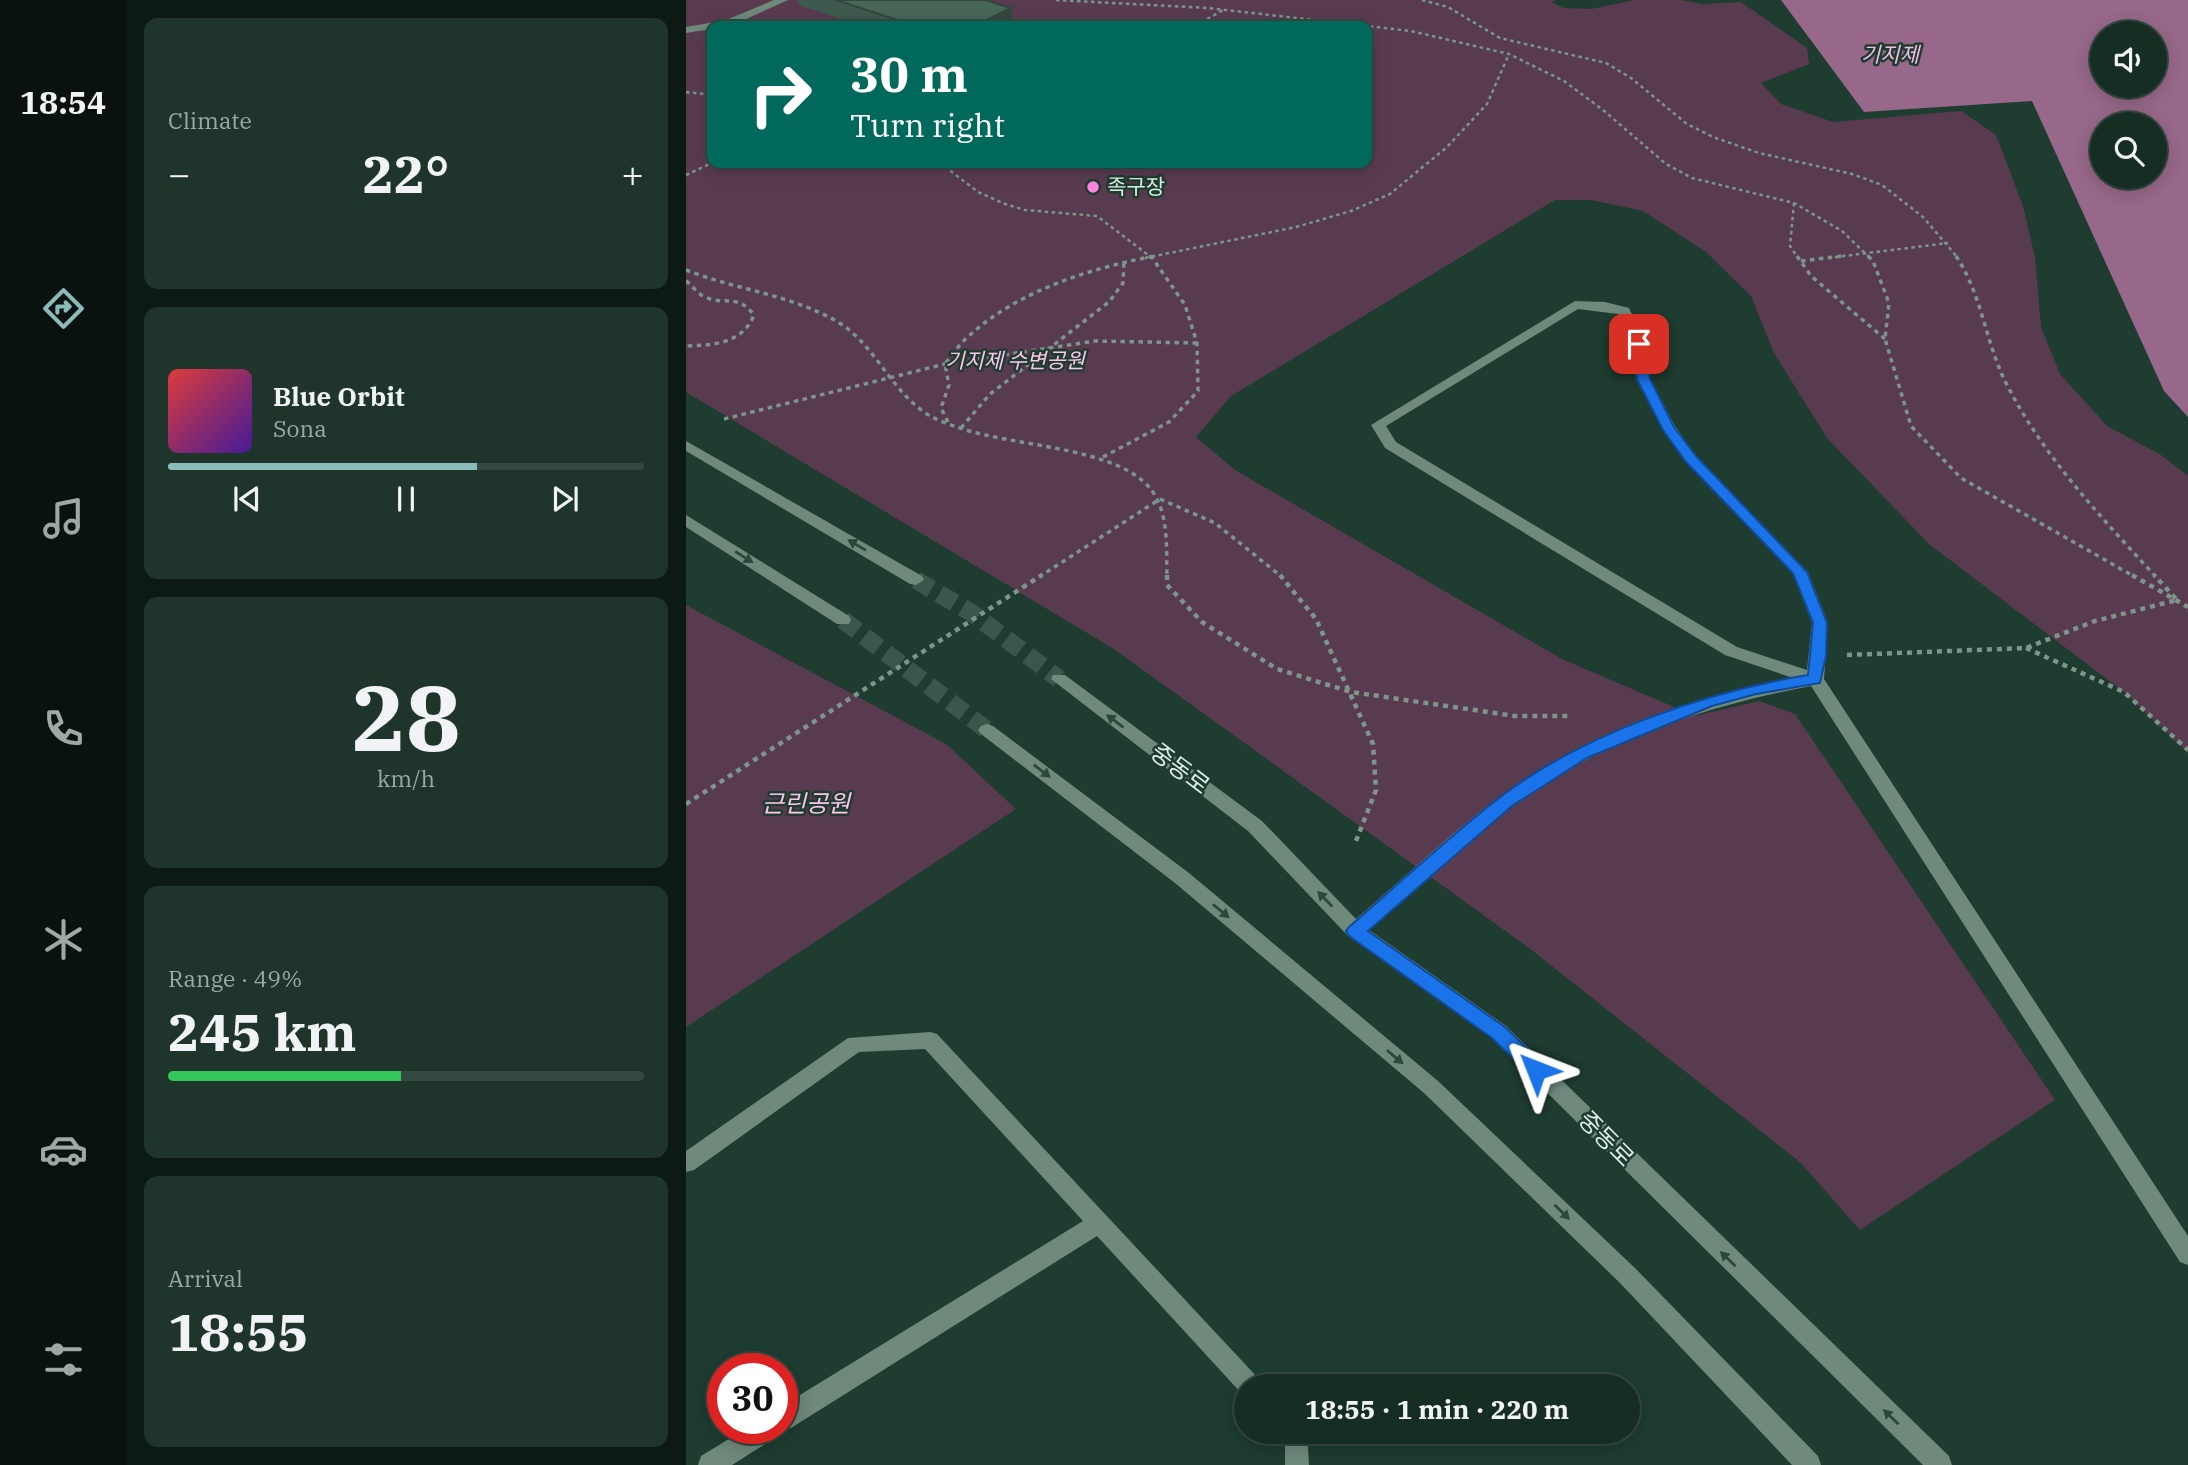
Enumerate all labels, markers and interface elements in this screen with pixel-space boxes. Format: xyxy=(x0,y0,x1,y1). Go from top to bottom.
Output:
map controls xyxy=(2090,21,2167,189)
button: sound xyxy=(2090,21,2167,98)
water label: 기지제 xyxy=(1861,40,1922,68)
text: 30 m xyxy=(850,42,968,105)
icon: right xyxy=(735,49,826,140)
text: 18:54 xyxy=(20,81,106,123)
text: Turn right xyxy=(850,104,1005,146)
text: Climate xyxy=(168,105,252,135)
button: search xyxy=(2090,112,2167,189)
text: 22° xyxy=(363,140,449,207)
text: − xyxy=(168,149,191,198)
text: + xyxy=(621,149,644,198)
place label: 족구장 xyxy=(1107,172,1165,200)
marker: 족구장 xyxy=(1085,179,1101,195)
icon: directions xyxy=(39,284,88,333)
pin xyxy=(1609,314,1669,374)
icon: arrive xyxy=(1620,325,1658,363)
park label: 기지제 수변공원 xyxy=(945,346,1087,374)
text: Blue Orbit xyxy=(273,379,405,413)
text: Sona xyxy=(273,413,327,443)
icon: previous xyxy=(228,480,266,518)
icon: pause xyxy=(387,480,425,518)
icon: next xyxy=(546,480,584,518)
icon: music xyxy=(39,494,88,543)
one-way arrow xyxy=(847,539,866,552)
one-way arrow xyxy=(734,550,753,563)
text: 28 xyxy=(351,658,461,776)
icon: phone xyxy=(39,704,88,753)
one-way arrow xyxy=(1106,714,1124,728)
street label: 중동로 xyxy=(1145,735,1217,801)
text: km/h xyxy=(377,763,435,793)
one-way arrow xyxy=(1032,764,1051,778)
park label: 근린공원 xyxy=(762,787,852,819)
one-way arrow xyxy=(1317,891,1333,908)
one-way arrow xyxy=(1213,903,1230,918)
icon: climate xyxy=(39,915,88,964)
text: Range · 49% xyxy=(168,963,302,993)
text: 245 km xyxy=(168,998,357,1065)
position arrow xyxy=(1499,1033,1573,1107)
one-way arrow xyxy=(1387,1049,1404,1064)
street label: 중동로 xyxy=(1572,1104,1641,1173)
icon: car xyxy=(39,1125,88,1174)
one-way arrow xyxy=(1553,1204,1570,1221)
one-way arrow xyxy=(1719,1250,1736,1267)
text: Arrival xyxy=(168,1263,243,1293)
text: 18:55 xyxy=(168,1298,309,1365)
icon: filters xyxy=(39,1335,88,1384)
speed limit sign: 30 xyxy=(707,1353,798,1444)
text: 18:55 · 1 min · 220 m xyxy=(1305,1392,1569,1426)
one-way arrow xyxy=(1883,1410,1900,1426)

